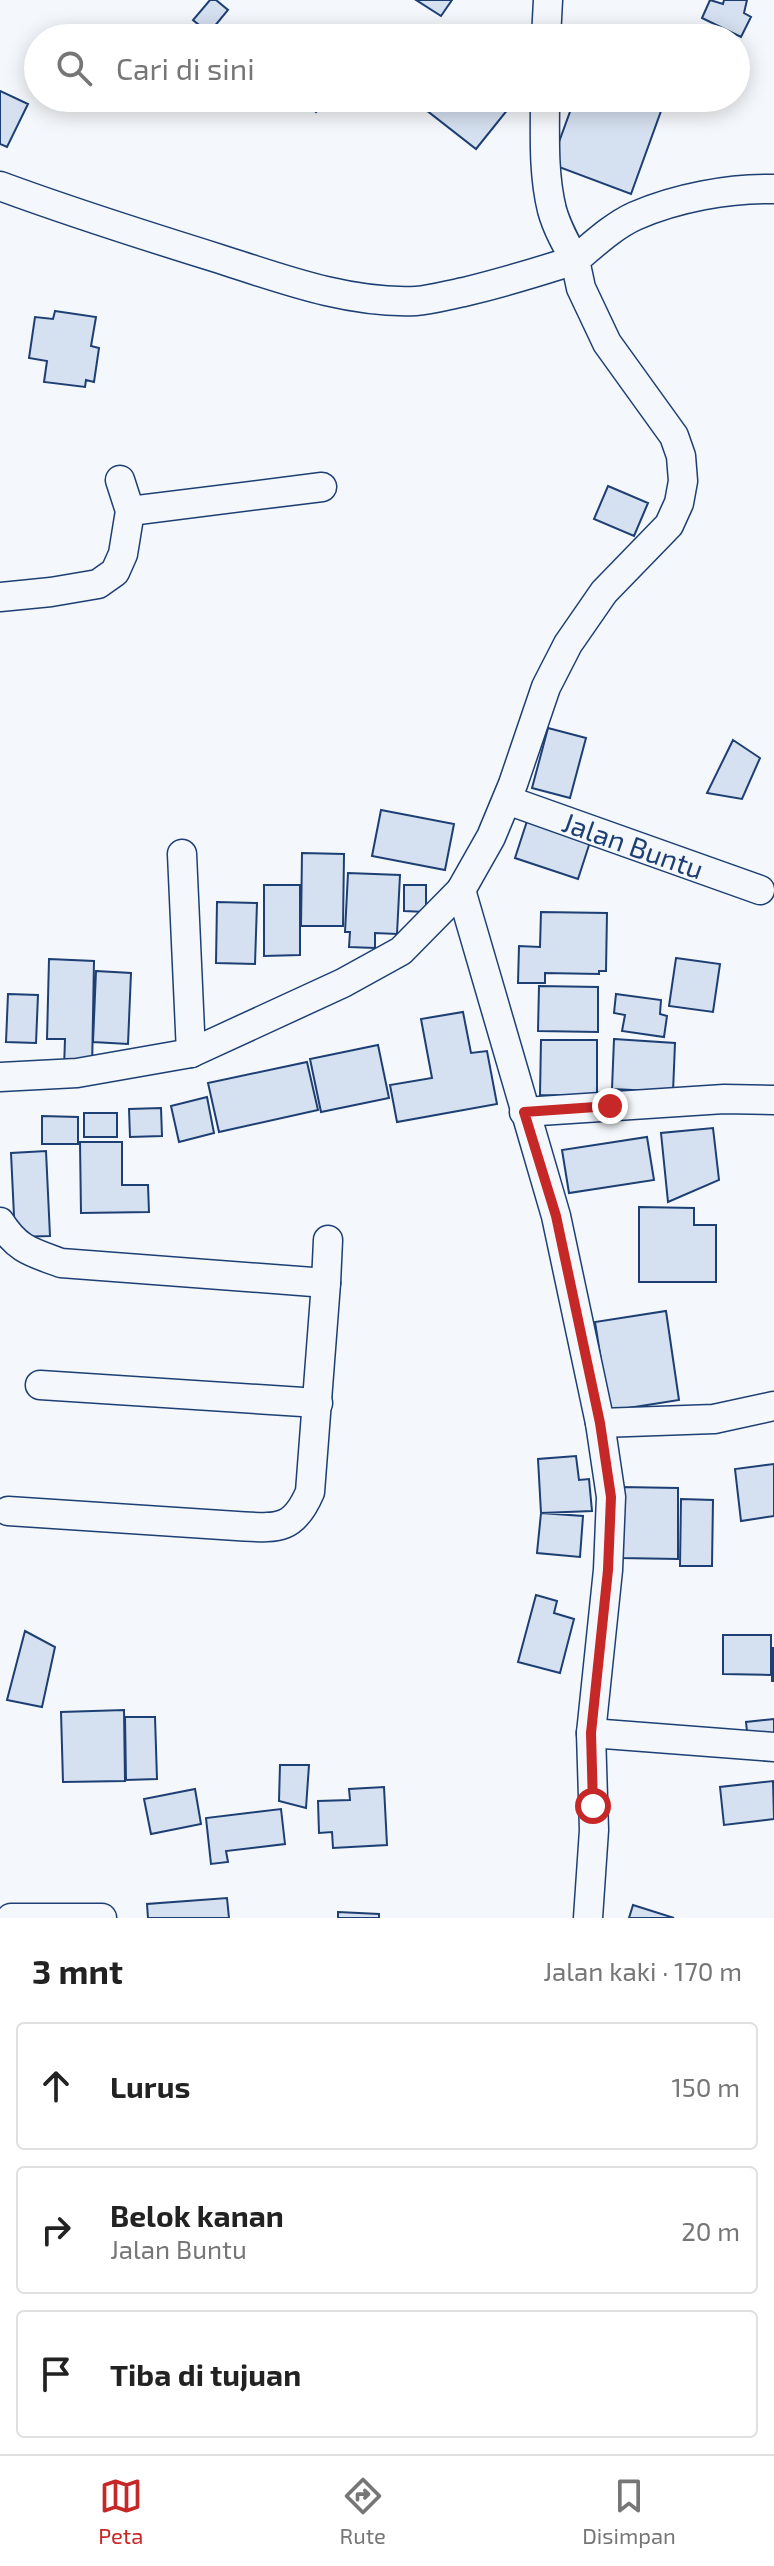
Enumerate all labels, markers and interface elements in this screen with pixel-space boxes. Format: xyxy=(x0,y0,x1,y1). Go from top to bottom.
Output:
search box xyxy=(24,24,750,112)
icon: search xyxy=(52,46,96,90)
text: Cari di sini xyxy=(116,50,255,86)
street label: Jalan Buntu xyxy=(558,804,708,886)
route end xyxy=(592,1088,628,1124)
route start xyxy=(575,1788,611,1824)
text: 3 mnt xyxy=(32,1950,123,1991)
text: Jalan kaki · 170 m xyxy=(543,1955,742,1986)
icon: ahead xyxy=(34,2064,78,2108)
text: Lurus xyxy=(110,2068,190,2104)
text: 150 m xyxy=(671,2071,740,2102)
text: Belok kanan xyxy=(110,2197,284,2233)
icon: right xyxy=(34,2208,78,2252)
text: 20 m xyxy=(681,2215,740,2246)
text: Jalan Buntu xyxy=(110,2233,247,2264)
icon: arrive xyxy=(34,2352,78,2396)
text: Tiba di tujuan xyxy=(110,2356,301,2392)
tab: Peta xyxy=(98,2474,143,2548)
tab: Rute xyxy=(340,2474,386,2548)
tab: Disimpan xyxy=(582,2474,676,2548)

